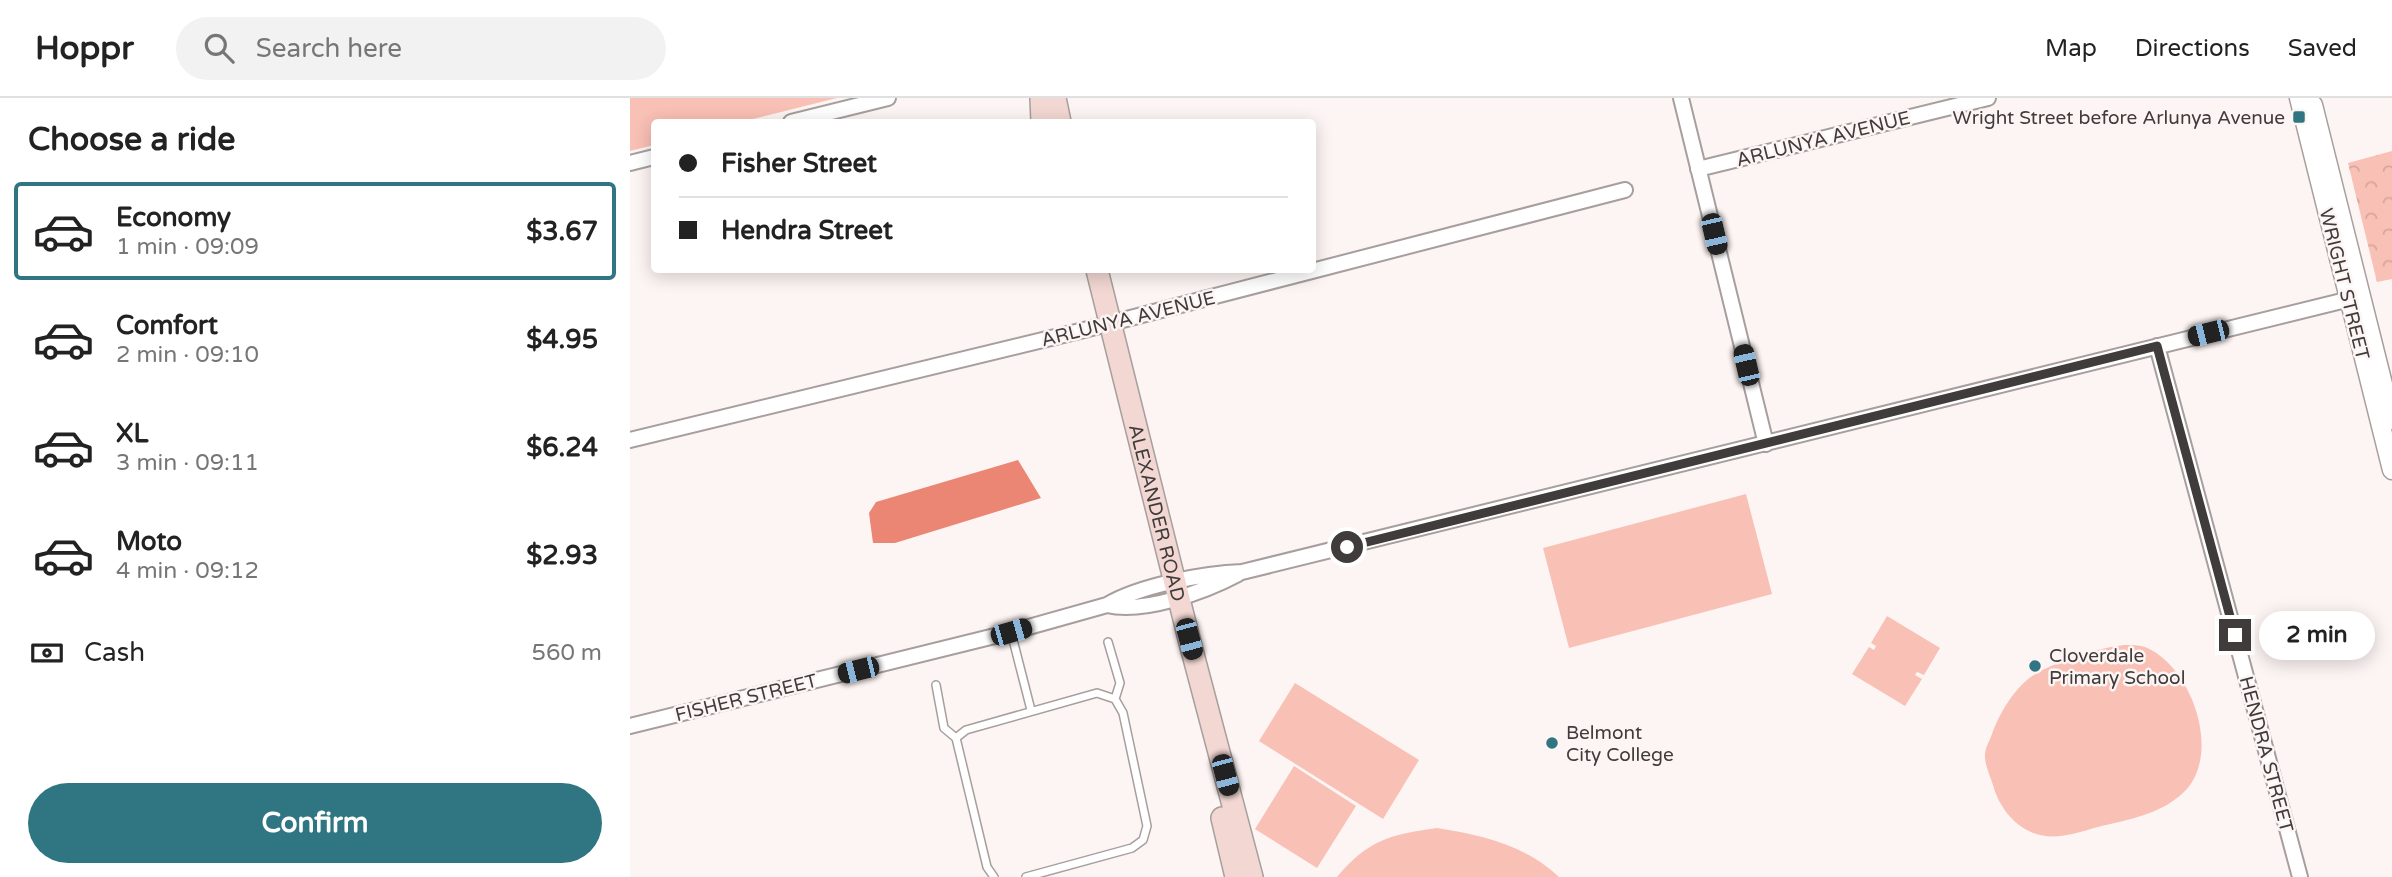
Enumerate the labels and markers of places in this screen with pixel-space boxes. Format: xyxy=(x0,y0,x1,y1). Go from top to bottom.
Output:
place label: Wright Street before Arlunya Avenue xyxy=(1953,107,2285,129)
marker: Wright Street before Arlunya Avenue xyxy=(2291,109,2307,125)
place label: Cloverdale Primary School xyxy=(2049,645,2185,689)
marker: Cloverdale Primary School xyxy=(2027,658,2043,674)
place label: Belmont City College xyxy=(1566,722,1674,766)
marker: Belmont City College xyxy=(1544,735,1560,751)

